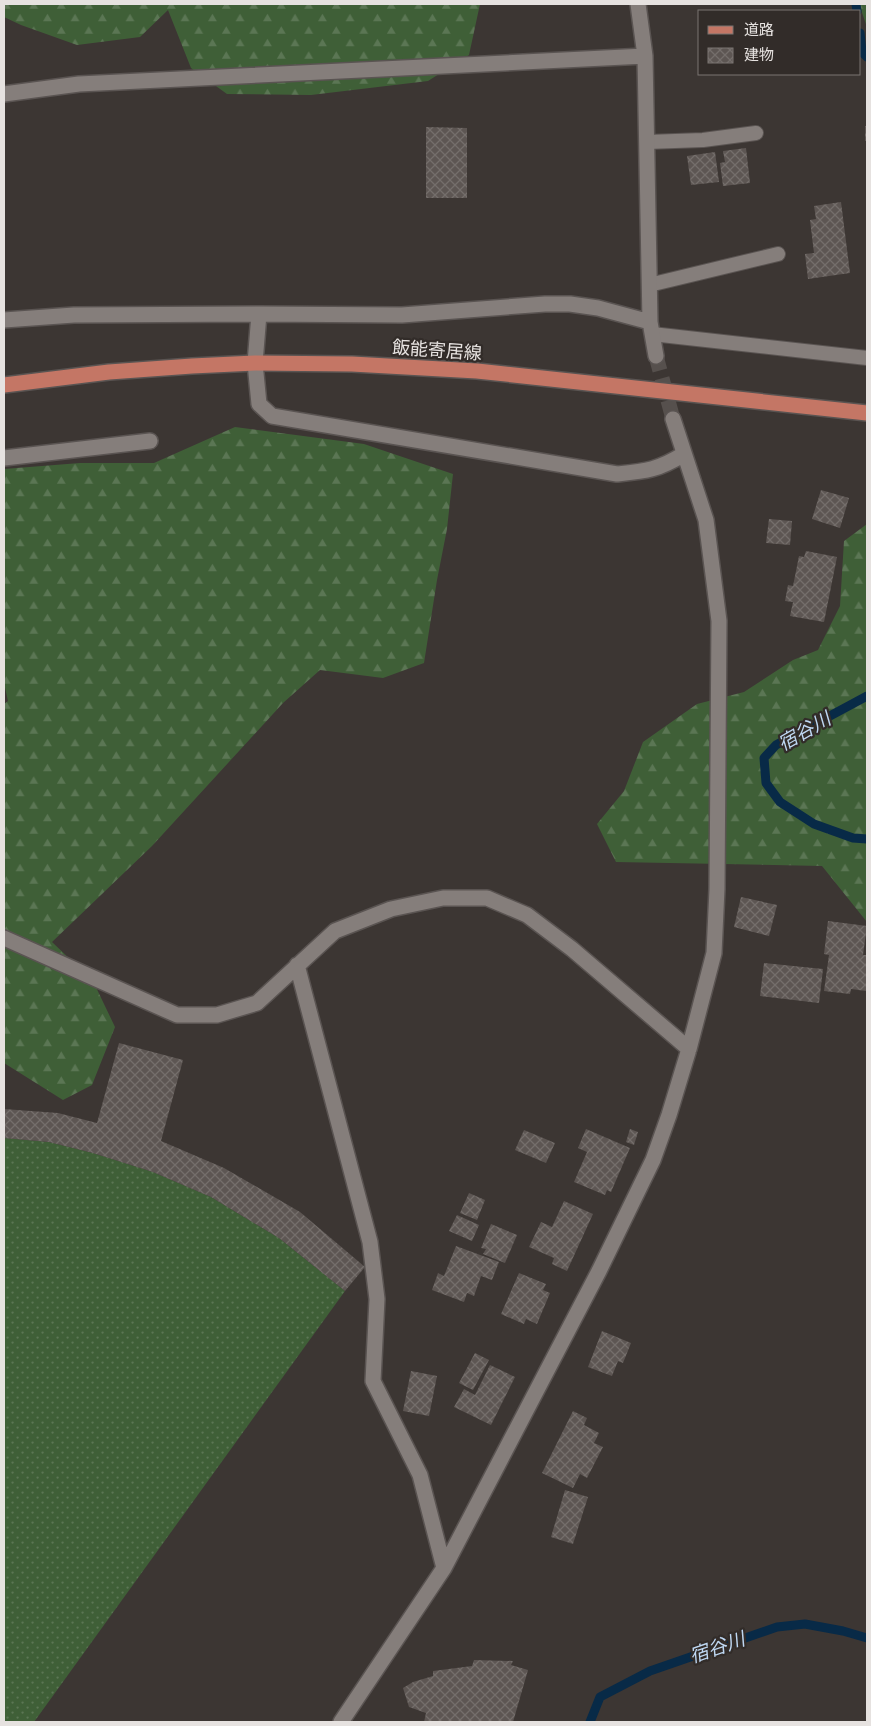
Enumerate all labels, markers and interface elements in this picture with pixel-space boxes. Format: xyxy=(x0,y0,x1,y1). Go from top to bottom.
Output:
legend xyxy=(698,10,861,75)
text: 道路 xyxy=(744,20,774,39)
text: 建物 xyxy=(744,45,774,64)
street label: 飯能寄居線 xyxy=(391,335,483,365)
water label: 宿谷川 xyxy=(773,705,836,756)
water label: 宿谷川 xyxy=(686,1626,750,1668)

